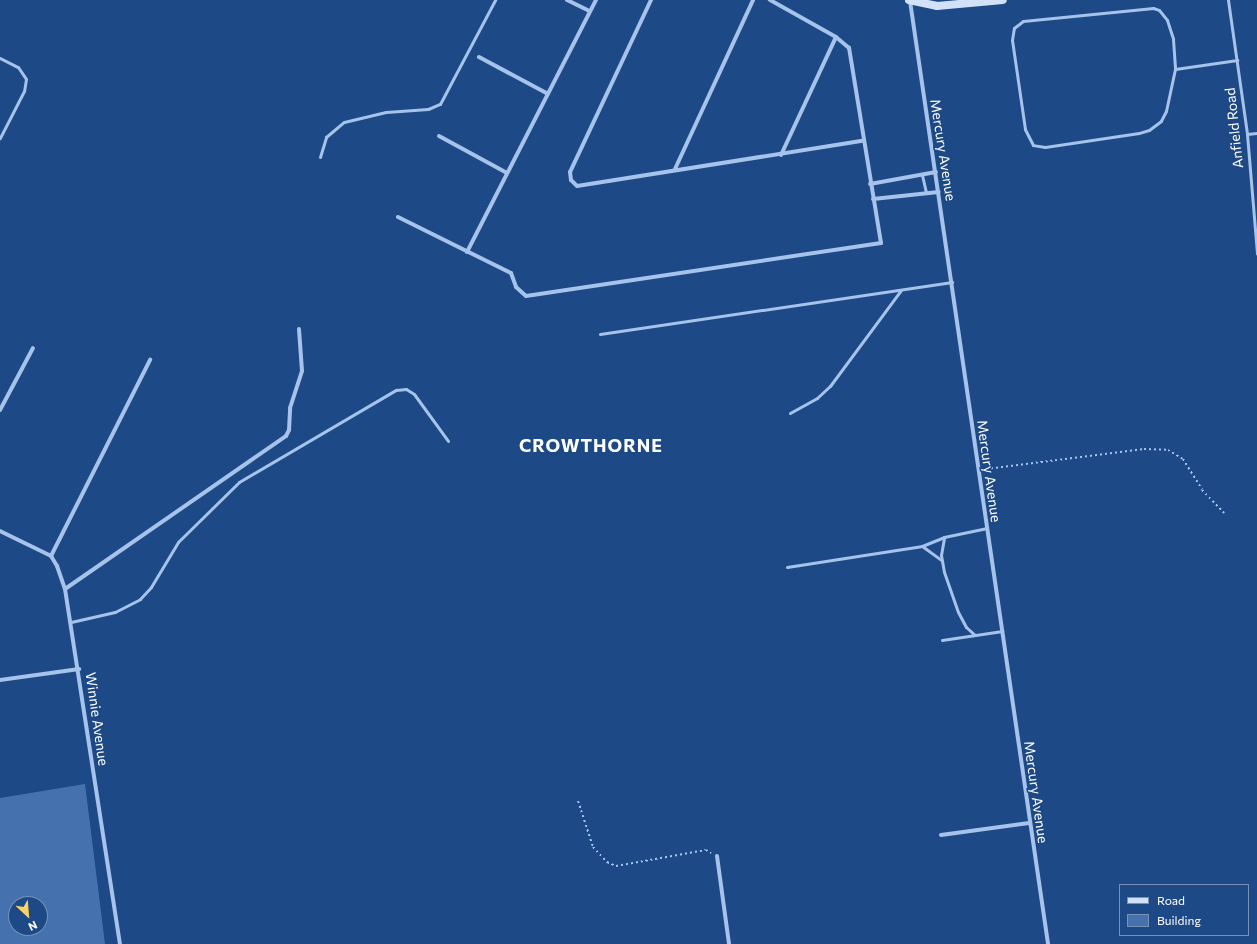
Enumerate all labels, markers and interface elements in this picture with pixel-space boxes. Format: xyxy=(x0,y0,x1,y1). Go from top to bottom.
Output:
street label: Anfield Road xyxy=(1221,87,1247,169)
street label: Mercury Avenue xyxy=(927,98,959,202)
street label: Mercury Avenue xyxy=(974,419,1004,523)
district label: CROWTHORNE xyxy=(519,434,663,456)
street label: Winnie Avenue xyxy=(82,671,112,767)
street label: Mercury Avenue xyxy=(1021,740,1051,844)
legend xyxy=(1119,884,1249,936)
text: Road xyxy=(1157,893,1185,907)
north arrow xyxy=(8,896,48,936)
text: Building xyxy=(1157,913,1201,927)
text: N xyxy=(26,919,40,934)

